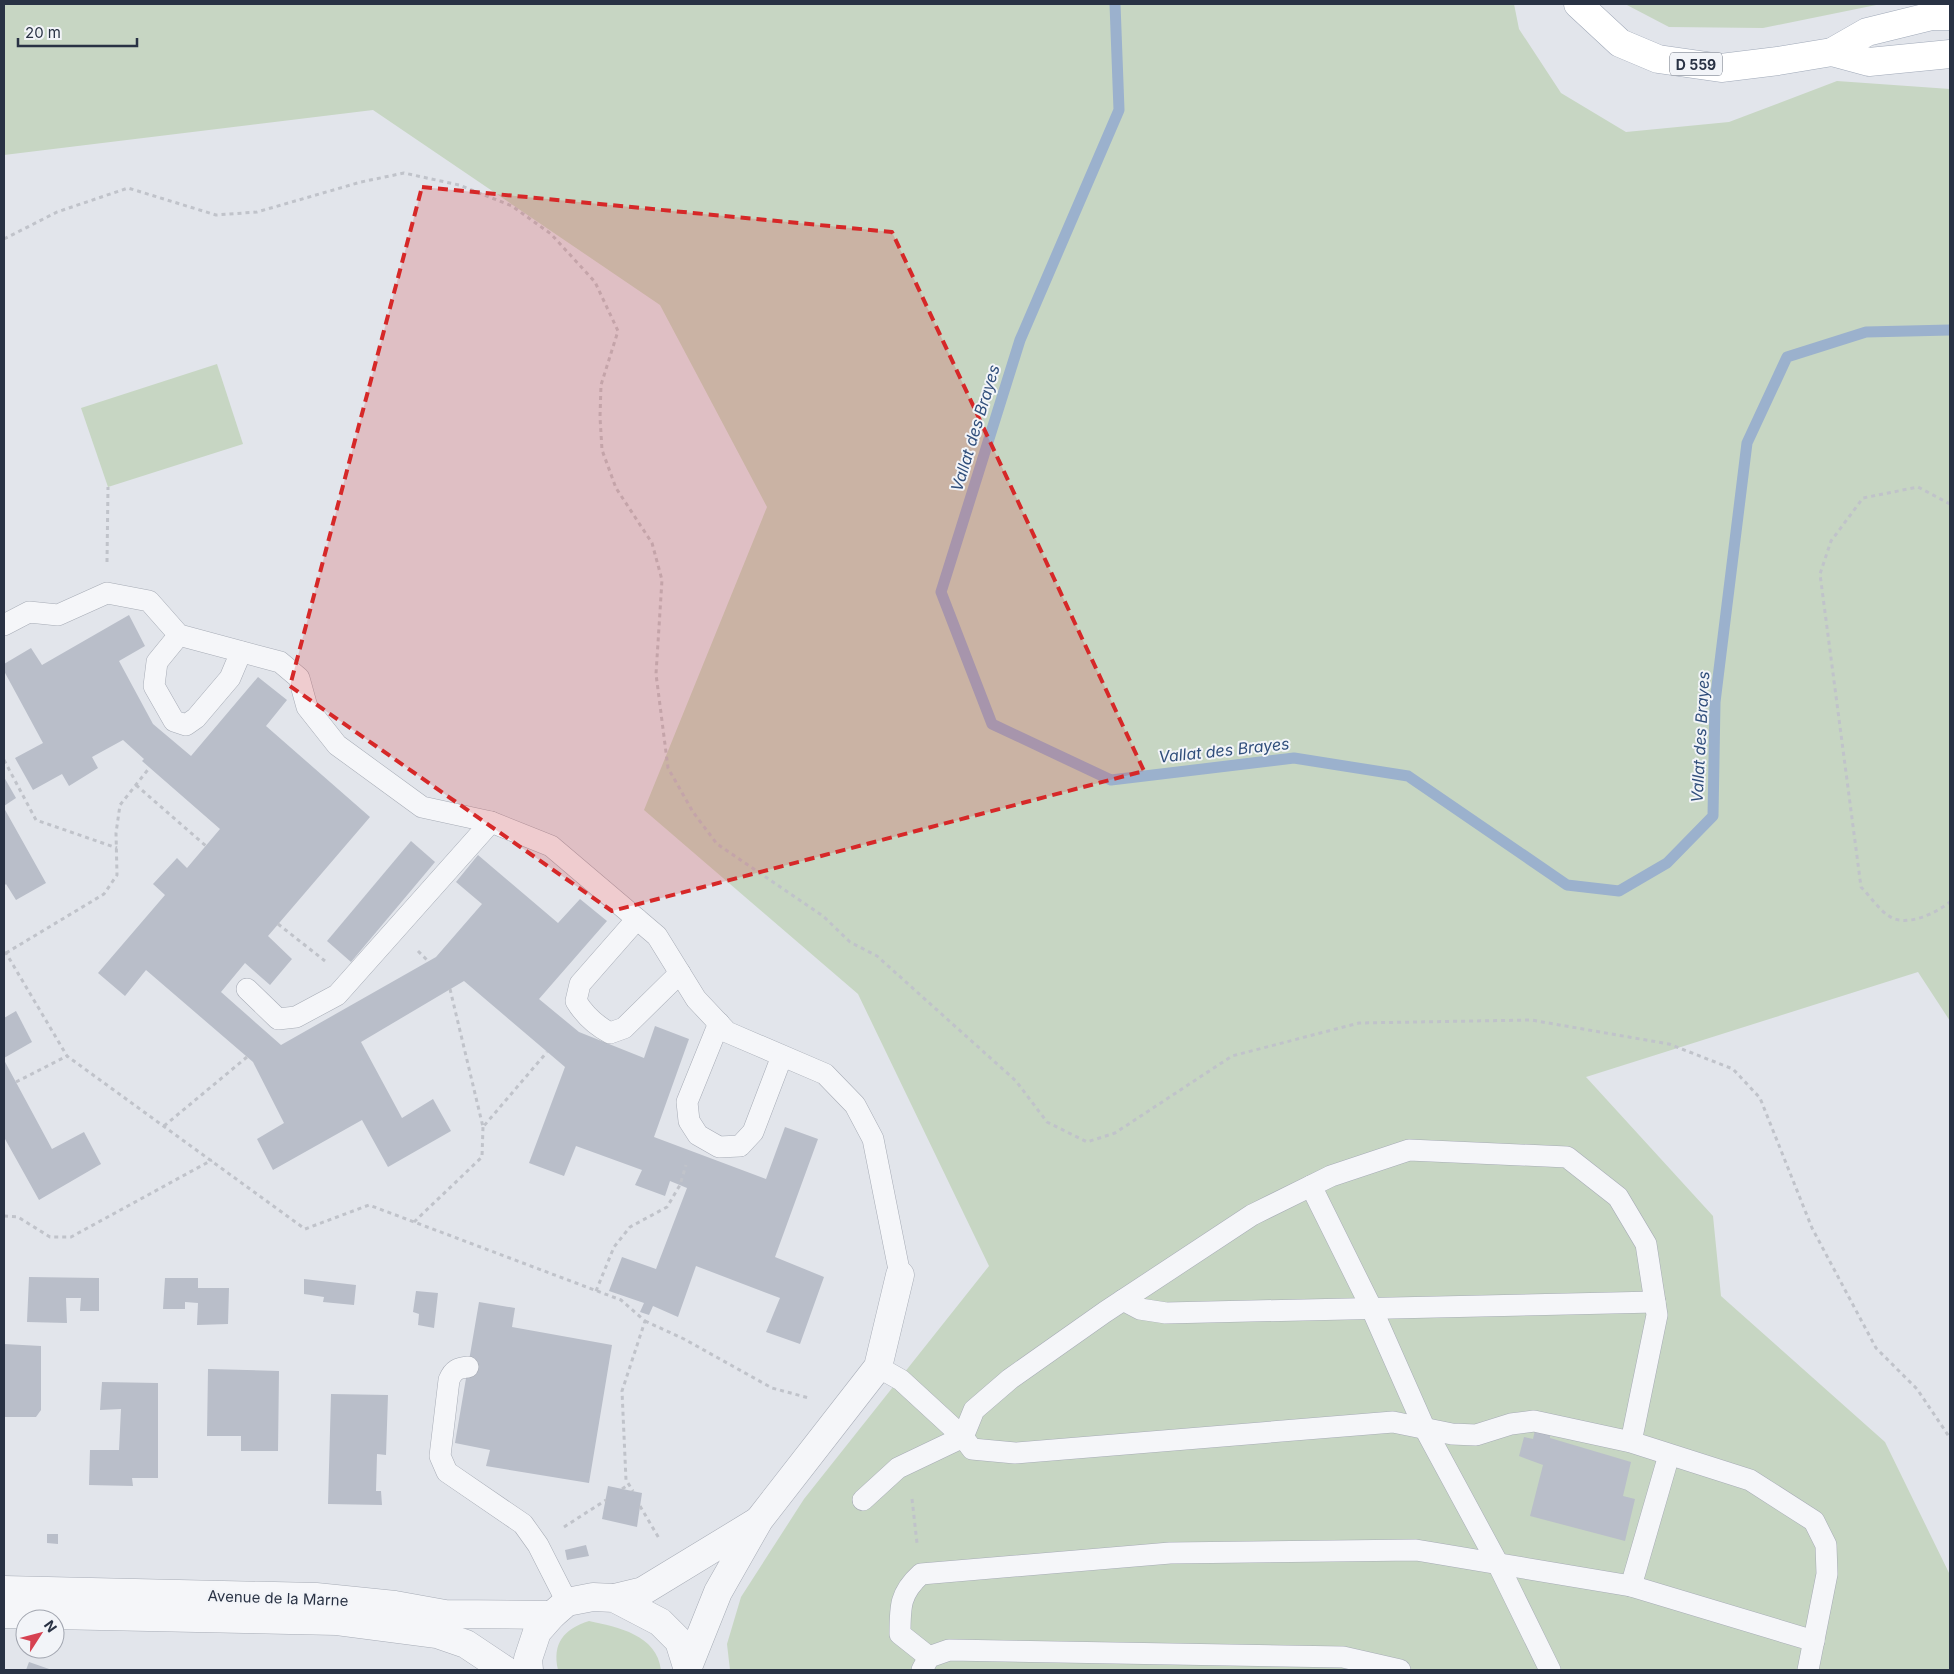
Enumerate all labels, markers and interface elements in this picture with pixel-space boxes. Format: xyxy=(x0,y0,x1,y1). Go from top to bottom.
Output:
scale bar xyxy=(18,15,136,47)
text: 20 m xyxy=(25,23,61,42)
road number: D 559 xyxy=(1670,52,1722,76)
water label: Vallat des Brayes xyxy=(946,362,1004,494)
water label: Vallat des Brayes xyxy=(1687,671,1713,803)
water label: Vallat des Brayes xyxy=(1158,733,1290,767)
street label: Avenue de la Marne xyxy=(207,1586,349,1610)
north arrow xyxy=(15,1609,65,1659)
text: N xyxy=(41,1617,61,1635)

